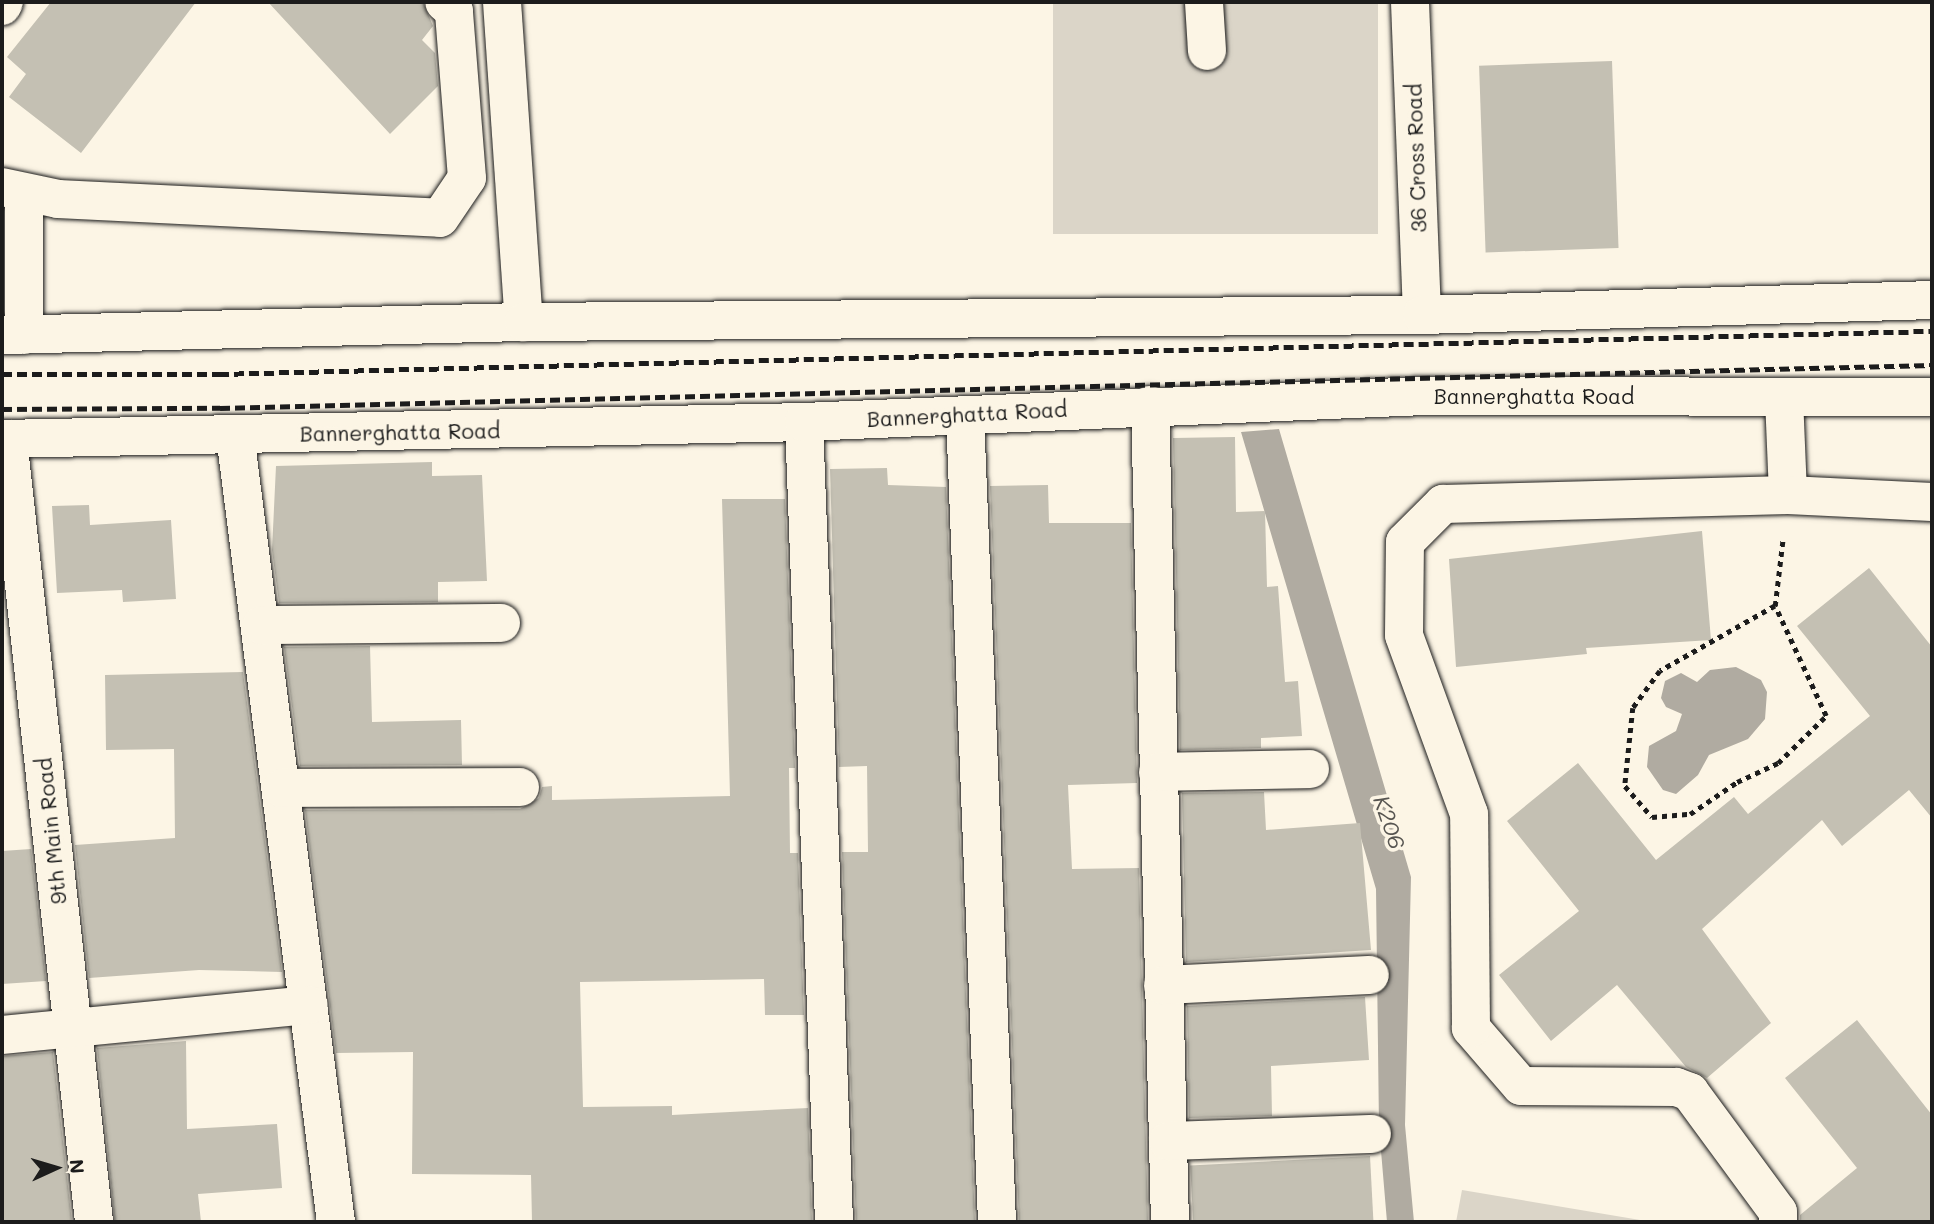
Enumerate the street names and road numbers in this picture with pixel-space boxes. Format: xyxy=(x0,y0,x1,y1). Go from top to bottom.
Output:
street label: 36 Cross Road xyxy=(1401,83,1431,233)
street label: Bannerghatta Road xyxy=(1434,383,1634,409)
street label: Bannerghatta Road xyxy=(866,396,1068,432)
street label: Bannerghatta Road xyxy=(299,418,501,446)
street label: 9th Main Road xyxy=(31,757,71,905)

